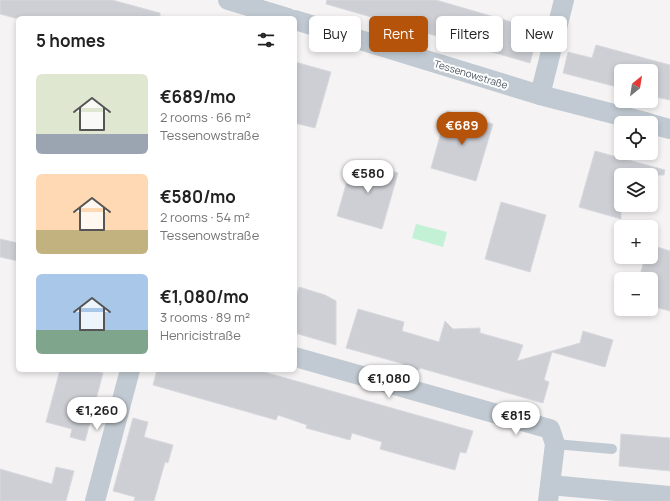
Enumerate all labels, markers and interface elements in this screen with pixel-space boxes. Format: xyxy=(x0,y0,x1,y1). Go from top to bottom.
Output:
chip: Buy xyxy=(309,16,361,52)
chip: Rent xyxy=(369,16,428,52)
chip: Filters xyxy=(436,16,503,52)
chip: New xyxy=(511,16,567,52)
text: 5 homes xyxy=(36,29,105,52)
icon: filters xyxy=(255,29,277,51)
street label: Tessenowstraße xyxy=(432,56,510,92)
north arrow xyxy=(614,64,658,108)
map controls xyxy=(614,64,658,316)
text: €689/mo xyxy=(160,85,236,108)
icon: home xyxy=(68,90,116,138)
text: 2 rooms · 66 m² xyxy=(160,108,251,126)
pin: €689 xyxy=(438,112,486,146)
text: €689 xyxy=(446,116,479,134)
button: locate xyxy=(614,116,658,160)
text: Tessenowstraße xyxy=(160,126,259,144)
pin: €580 xyxy=(344,160,392,194)
text: €580 xyxy=(351,164,385,182)
button: layers xyxy=(614,168,658,212)
text: €580/mo xyxy=(160,185,236,208)
icon: home xyxy=(68,190,116,238)
text: 2 rooms · 54 m² xyxy=(160,208,250,226)
button: + xyxy=(614,220,658,264)
text: Tessenowstraße xyxy=(160,226,259,244)
button: − xyxy=(614,272,658,316)
text: €1,080/mo xyxy=(160,285,249,308)
icon: home xyxy=(68,290,116,338)
text: 3 rooms · 89 m² xyxy=(160,308,250,326)
text: Henricistraße xyxy=(160,326,241,344)
pin: €1,080 xyxy=(356,365,422,399)
text: €1,080 xyxy=(367,369,411,387)
pin: €1,260 xyxy=(64,397,130,431)
text: €1,260 xyxy=(76,401,118,419)
pin: €815 xyxy=(492,402,540,436)
text: €815 xyxy=(501,406,531,424)

